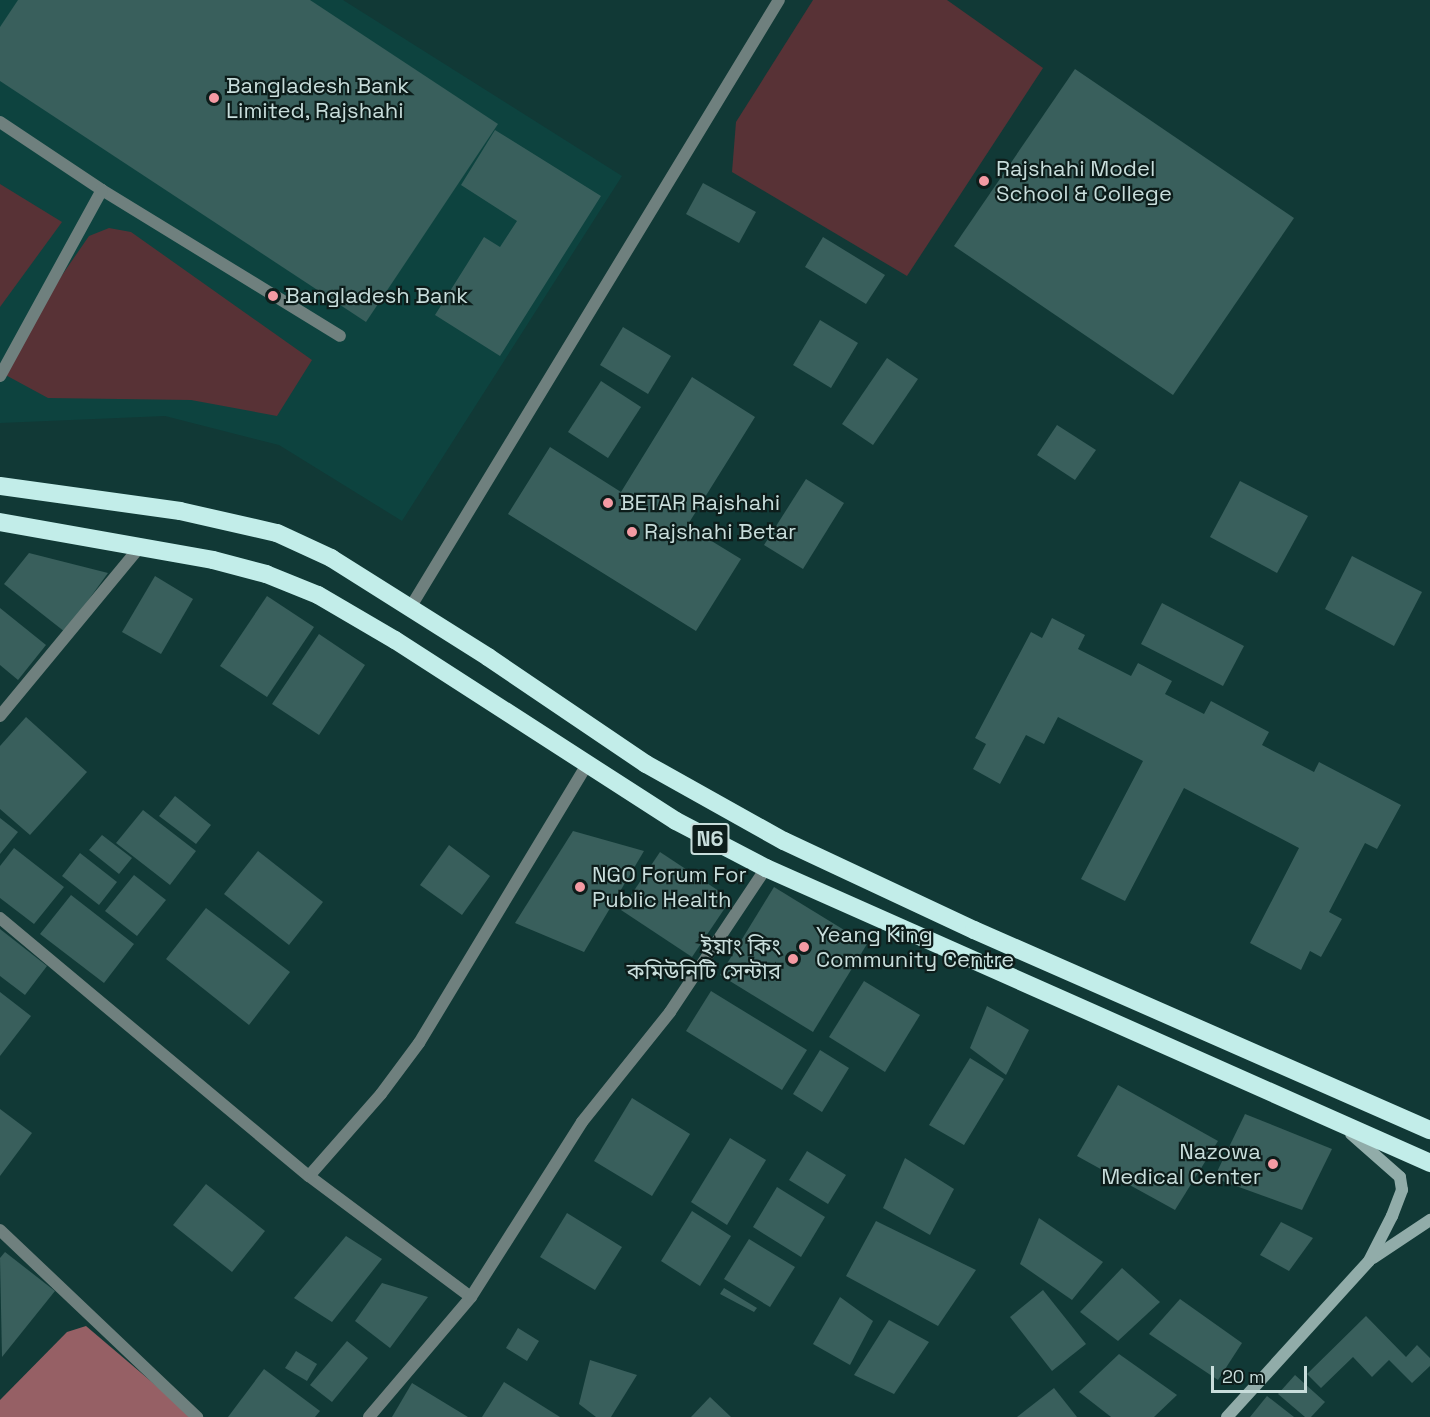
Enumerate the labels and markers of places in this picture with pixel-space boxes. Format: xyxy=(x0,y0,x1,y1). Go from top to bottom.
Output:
place label: Bangladesh Bank Limited, Rajshahi xyxy=(226,72,409,124)
marker: Bangladesh Bank Limited, Rajshahi xyxy=(207,91,221,105)
place label: Rajshahi Model School & College xyxy=(996,155,1172,206)
marker: Rajshahi Model School & College xyxy=(977,174,991,188)
place label: Bangladesh Bank xyxy=(285,283,468,309)
marker: Bangladesh Bank xyxy=(266,289,280,303)
place label: BETAR Rajshahi xyxy=(620,490,780,516)
marker: BETAR Rajshahi xyxy=(601,496,615,510)
place label: Rajshahi Betar xyxy=(644,519,796,545)
marker: Rajshahi Betar xyxy=(625,525,639,539)
place label: NGO Forum For Public Health xyxy=(592,861,747,912)
marker: NGO Forum For Public Health xyxy=(573,880,587,894)
place label: Yeang King Community Centre xyxy=(816,921,1014,972)
place label: ইয়াং কিং কমিউনিটি সেন্টার xyxy=(627,933,781,984)
marker: Yeang King Community Centre xyxy=(797,940,811,954)
marker: ইয়াং কিং কমিউনিটি সেন্টার xyxy=(786,952,800,966)
place label: Nazowa Medical Center xyxy=(1101,1138,1261,1190)
marker: Nazowa Medical Center xyxy=(1266,1157,1280,1171)

